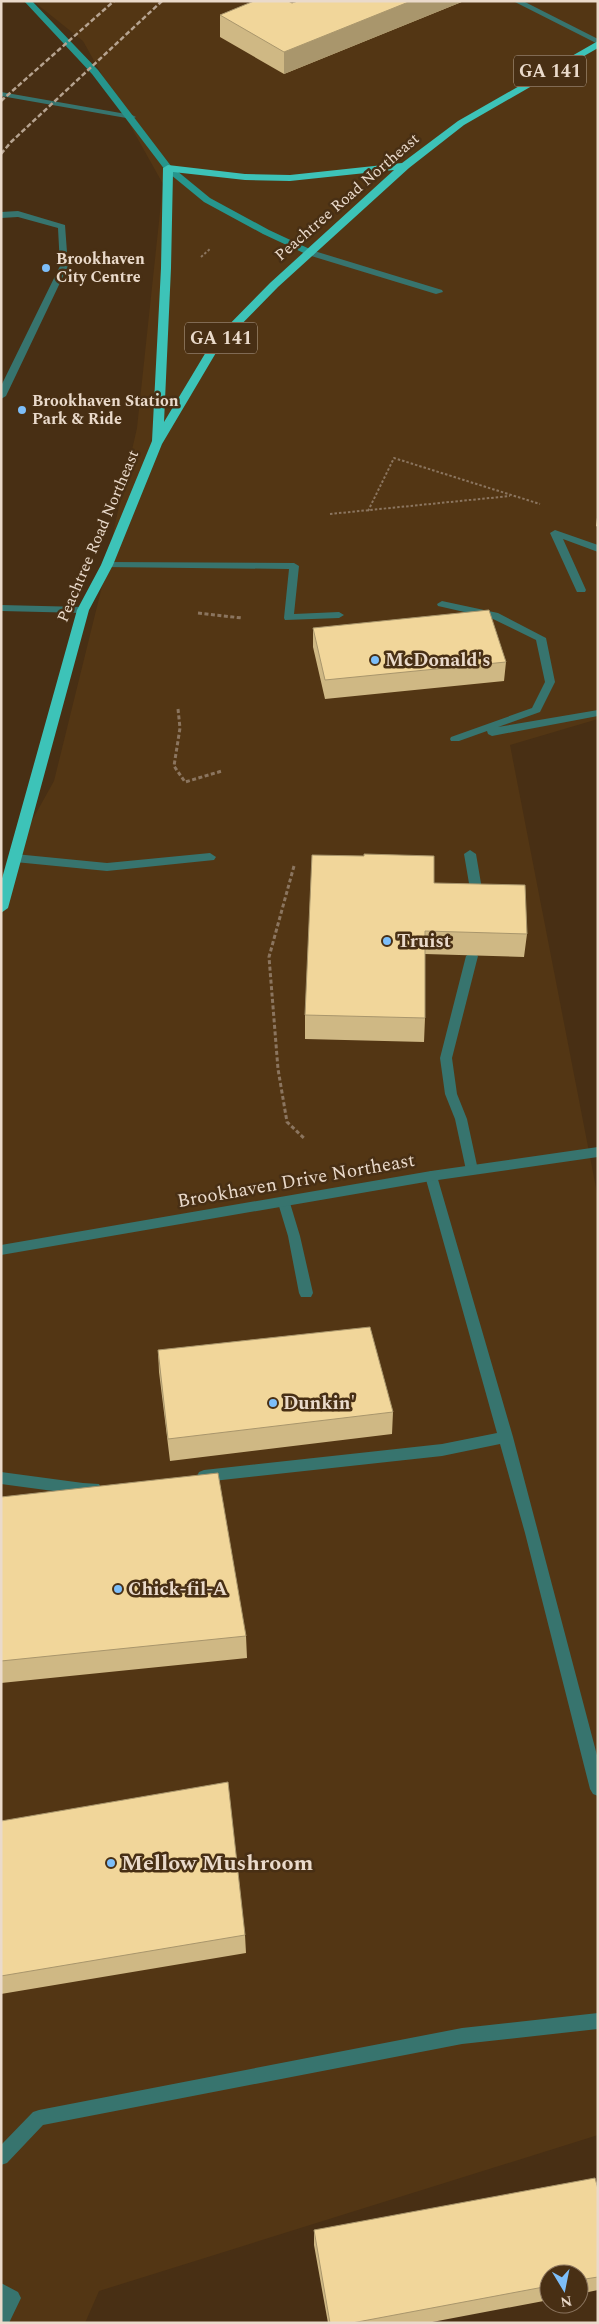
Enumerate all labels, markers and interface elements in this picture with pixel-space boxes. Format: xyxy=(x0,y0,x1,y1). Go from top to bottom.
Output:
road number: GA 141 xyxy=(514,56,586,86)
street label: Peachtree Road Northeast xyxy=(269,127,425,267)
place label: Brookhaven City Centre xyxy=(56,247,145,289)
marker: Brookhaven City Centre xyxy=(40,262,52,274)
road number: GA 141 xyxy=(185,322,257,353)
place label: Brookhaven Station Park & Ride xyxy=(32,389,179,431)
marker: Brookhaven Station Park & Ride xyxy=(16,404,28,416)
street label: Peachtree Road Northeast xyxy=(51,446,145,626)
place label: McDonald's xyxy=(385,646,491,675)
marker: McDonald's xyxy=(369,654,381,666)
place label: Truist xyxy=(397,927,451,956)
marker: Truist xyxy=(381,935,393,947)
street label: Brookhaven Drive Northeast xyxy=(175,1146,417,1216)
place label: Dunkin' xyxy=(283,1389,355,1418)
marker: Dunkin' xyxy=(267,1397,279,1409)
place label: Chick-fil-A xyxy=(128,1575,228,1604)
marker: Chick-fil-A xyxy=(112,1583,124,1595)
place label: Mellow Mushroom xyxy=(121,1847,314,1880)
marker: Mellow Mushroom xyxy=(105,1857,117,1869)
north arrow xyxy=(539,2264,589,2314)
text: N xyxy=(559,2290,574,2313)

